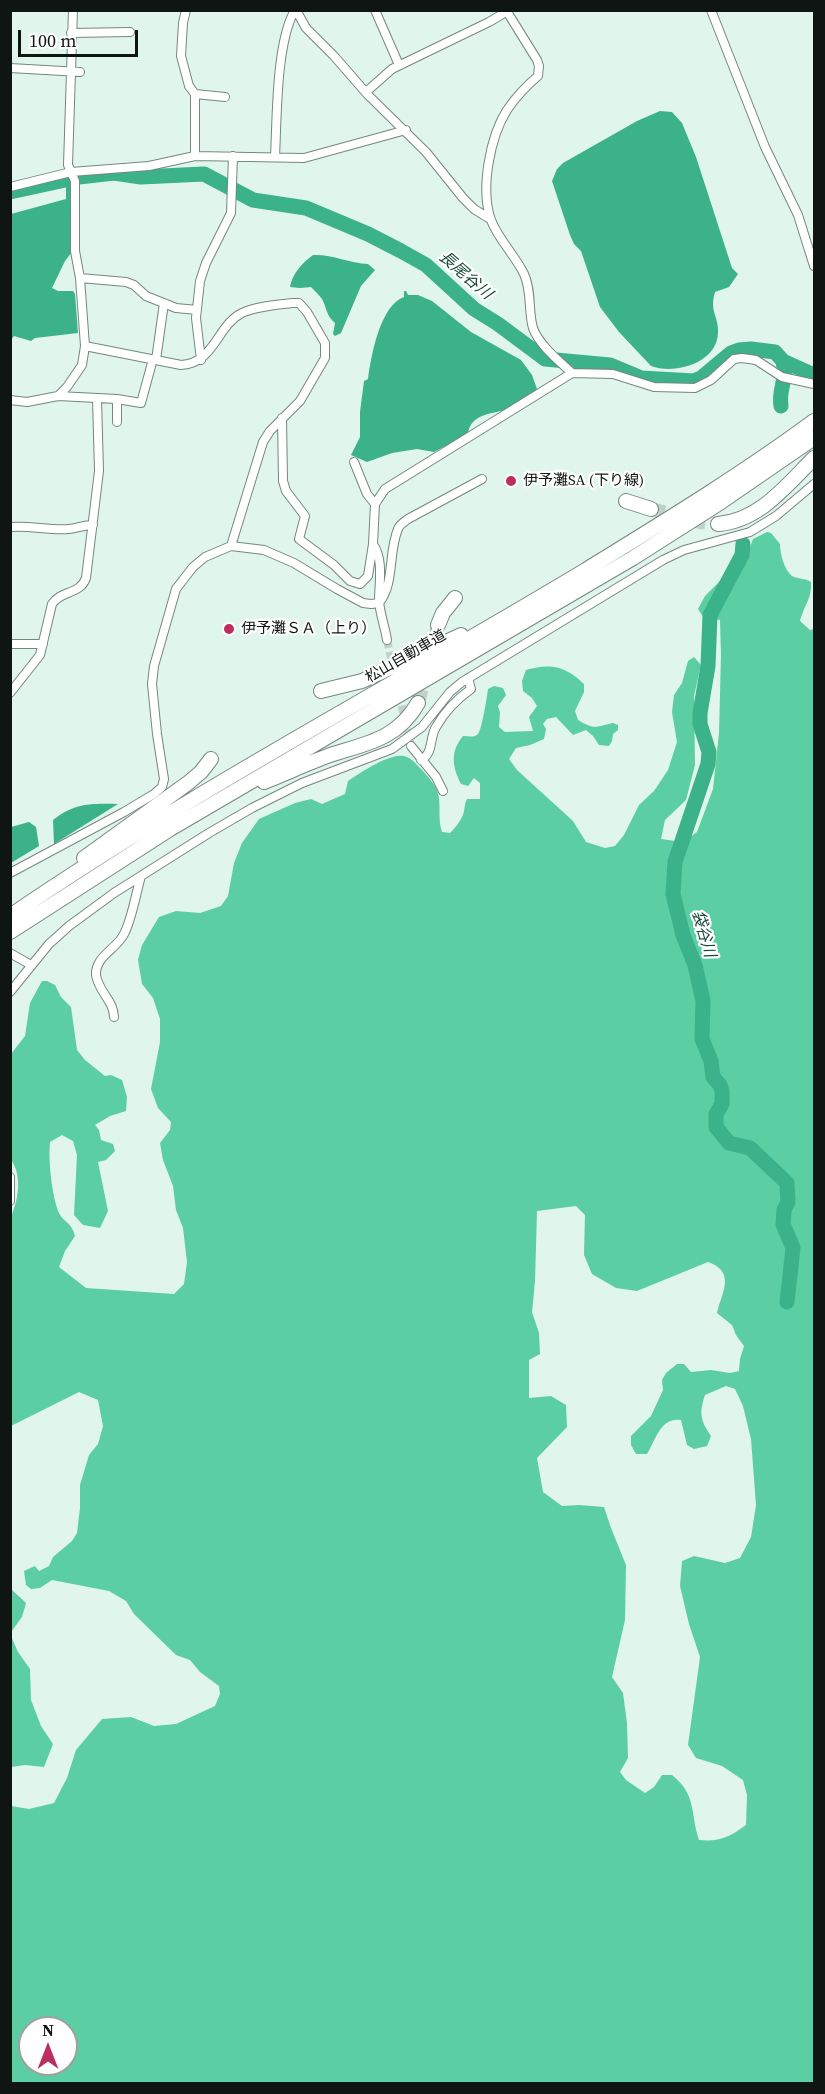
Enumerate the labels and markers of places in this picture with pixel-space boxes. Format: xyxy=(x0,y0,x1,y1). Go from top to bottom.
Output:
place label: 伊予灘SA (下り線) xyxy=(523,472,644,490)
marker: 伊予灘SA (下り線) xyxy=(504,474,518,488)
place label: 伊予灘ＳＡ（上り） xyxy=(241,620,376,638)
marker: 伊予灘ＳＡ（上り） xyxy=(222,622,236,636)

